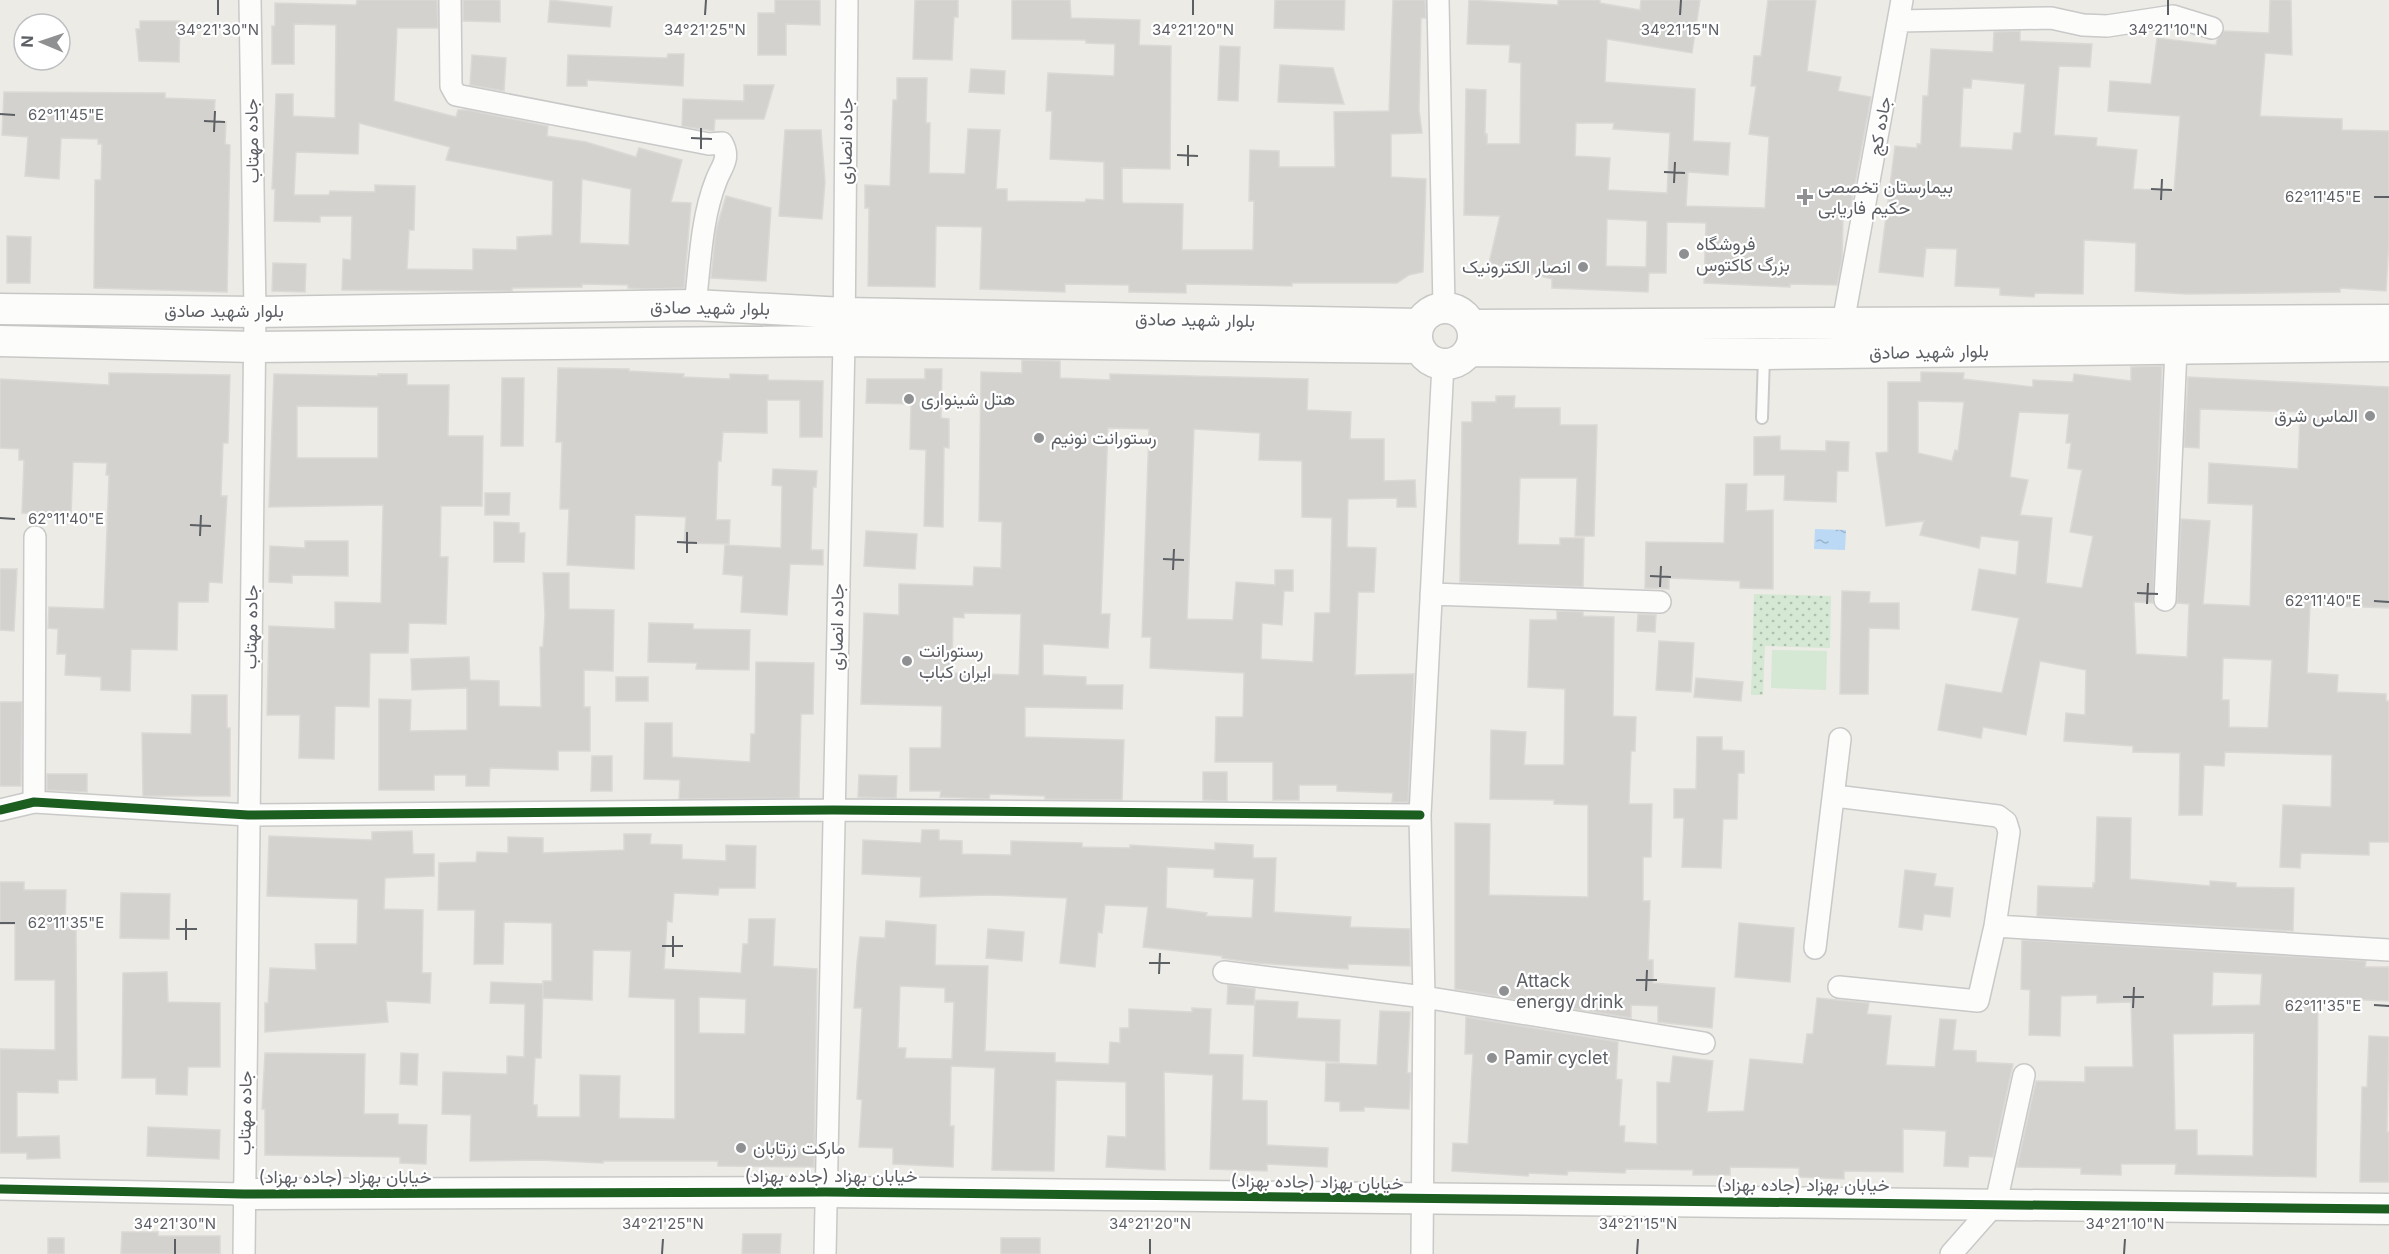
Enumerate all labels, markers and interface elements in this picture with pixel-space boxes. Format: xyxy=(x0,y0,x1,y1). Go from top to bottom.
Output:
north arrow xyxy=(12,12,72,72)
text: 34°21'30"N xyxy=(177,20,259,39)
text: 34°21'25"N xyxy=(664,20,746,39)
text: 34°21'20"N xyxy=(1152,20,1234,39)
text: 34°21'15"N xyxy=(1641,20,1719,39)
text: 34°21'10"N xyxy=(2128,20,2208,39)
text: N xyxy=(17,35,37,48)
street label: جاده کج xyxy=(1864,95,1897,157)
street label: جاده انصاری xyxy=(834,97,858,185)
street label: جاده مهتاب xyxy=(240,98,264,184)
text: 62°11'45"E xyxy=(28,105,104,124)
place label: بیمارستان تخصصی حکیم فاریابی xyxy=(1818,176,1953,220)
text: 62°11'45"E xyxy=(2285,187,2361,206)
marker: بیمارستان تخصصی حکیم فاریابی xyxy=(1796,188,1814,206)
place label: فروشگاه بزرگ کاکتوس xyxy=(1696,233,1790,276)
marker: فروشگاه بزرگ کاکتوس xyxy=(1677,247,1691,261)
place label: انصار الکترونیک xyxy=(1462,256,1571,278)
marker: انصار الکترونیک xyxy=(1576,260,1590,274)
street label: بلوار شهید صادق xyxy=(650,296,770,320)
street label: بلوار شهید صادق xyxy=(164,300,284,322)
street label: بلوار شهید صادق xyxy=(1135,308,1255,332)
street label: بلوار شهید صادق xyxy=(1869,340,1989,364)
place label: هتل شینواری xyxy=(921,388,1015,410)
marker: هتل شینواری xyxy=(902,392,916,406)
place label: الماس شرق xyxy=(2274,405,2358,427)
marker: الماس شرق xyxy=(2363,409,2377,423)
place label: رستورانت نونیم xyxy=(1051,427,1157,450)
marker: رستورانت نونیم xyxy=(1032,431,1046,445)
text: 62°11'40"E xyxy=(28,509,104,528)
street label: جاده انصاری xyxy=(825,583,849,671)
street label: جاده مهتاب xyxy=(239,584,263,670)
text: 62°11'40"E xyxy=(2285,591,2361,610)
place label: رستورانت ایران کباب xyxy=(919,640,991,683)
marker: رستورانت ایران کباب xyxy=(900,654,914,668)
text: 62°11'35"E xyxy=(28,913,104,932)
place label: Attack energy drink xyxy=(1516,970,1623,1012)
marker: Attack energy drink xyxy=(1497,984,1511,998)
text: 62°11'35"E xyxy=(2285,996,2361,1015)
place label: Pamir cyclet xyxy=(1504,1047,1608,1068)
marker: Pamir cyclet xyxy=(1485,1051,1499,1065)
street label: جاده مهتاب xyxy=(233,1070,257,1156)
place label: مارکت زرتابان xyxy=(753,1137,845,1159)
marker: مارکت زرتابان xyxy=(734,1141,748,1155)
street label: خیابان بهزاد (جاده بهزاد) xyxy=(744,1165,918,1187)
street label: خیابان بهزاد (جاده بهزاد) xyxy=(258,1166,432,1188)
street label: خیابان بهزاد (جاده بهزاد) xyxy=(1230,1169,1404,1195)
street label: خیابان بهزاد (جاده بهزاد) xyxy=(1716,1174,1890,1196)
text: 34°21'30"N xyxy=(134,1214,216,1233)
text: 34°21'25"N xyxy=(622,1214,704,1233)
text: 34°21'20"N xyxy=(1109,1214,1191,1233)
text: 34°21'15"N xyxy=(1599,1214,1677,1233)
text: 34°21'10"N xyxy=(2085,1214,2165,1233)

